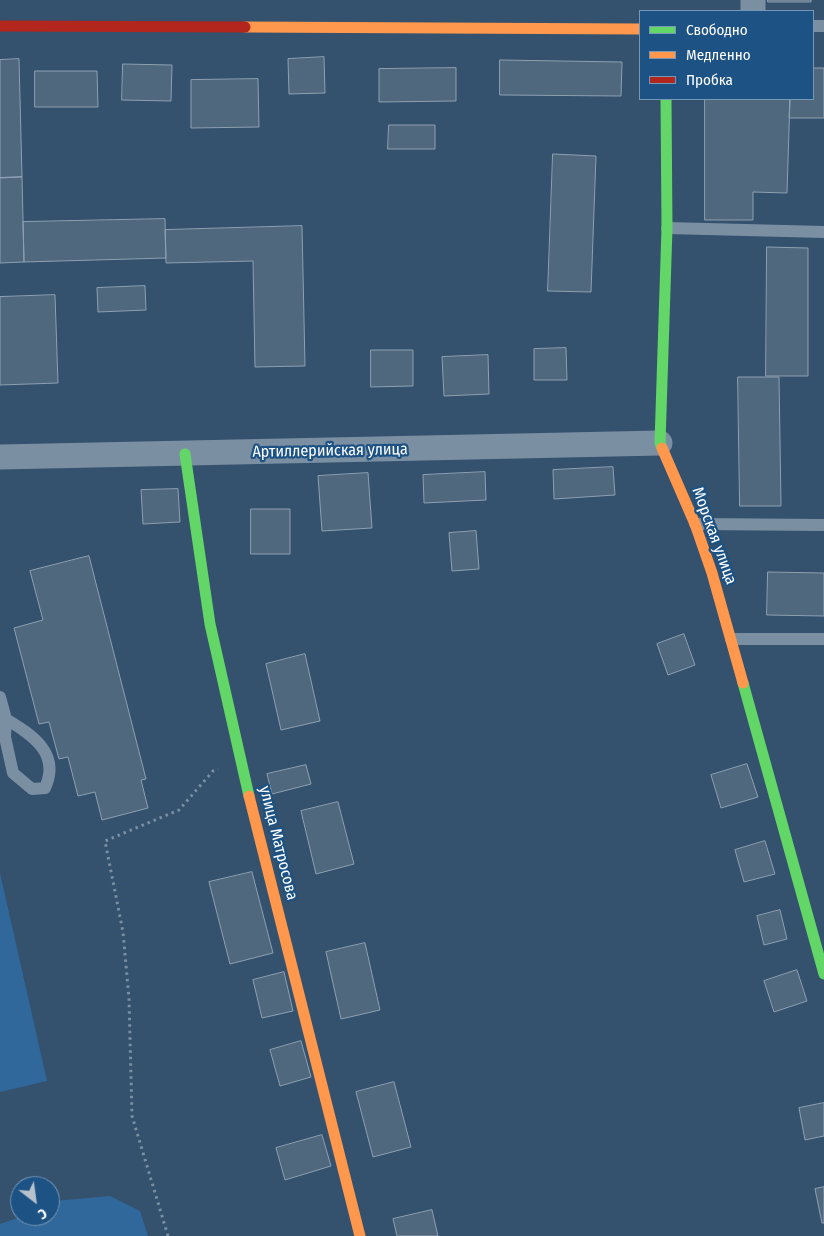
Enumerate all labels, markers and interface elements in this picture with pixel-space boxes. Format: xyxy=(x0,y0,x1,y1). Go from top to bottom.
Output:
legend xyxy=(639,10,814,100)
text: Свободно xyxy=(686,21,748,39)
text: Медленно xyxy=(686,46,751,64)
text: Пробка xyxy=(686,71,733,89)
street label: Артиллерийская улица xyxy=(252,440,408,462)
street label: Морская улица xyxy=(688,485,740,587)
street label: улица Матросова xyxy=(255,784,301,902)
north arrow xyxy=(10,1176,60,1226)
text: С xyxy=(35,1204,50,1223)

